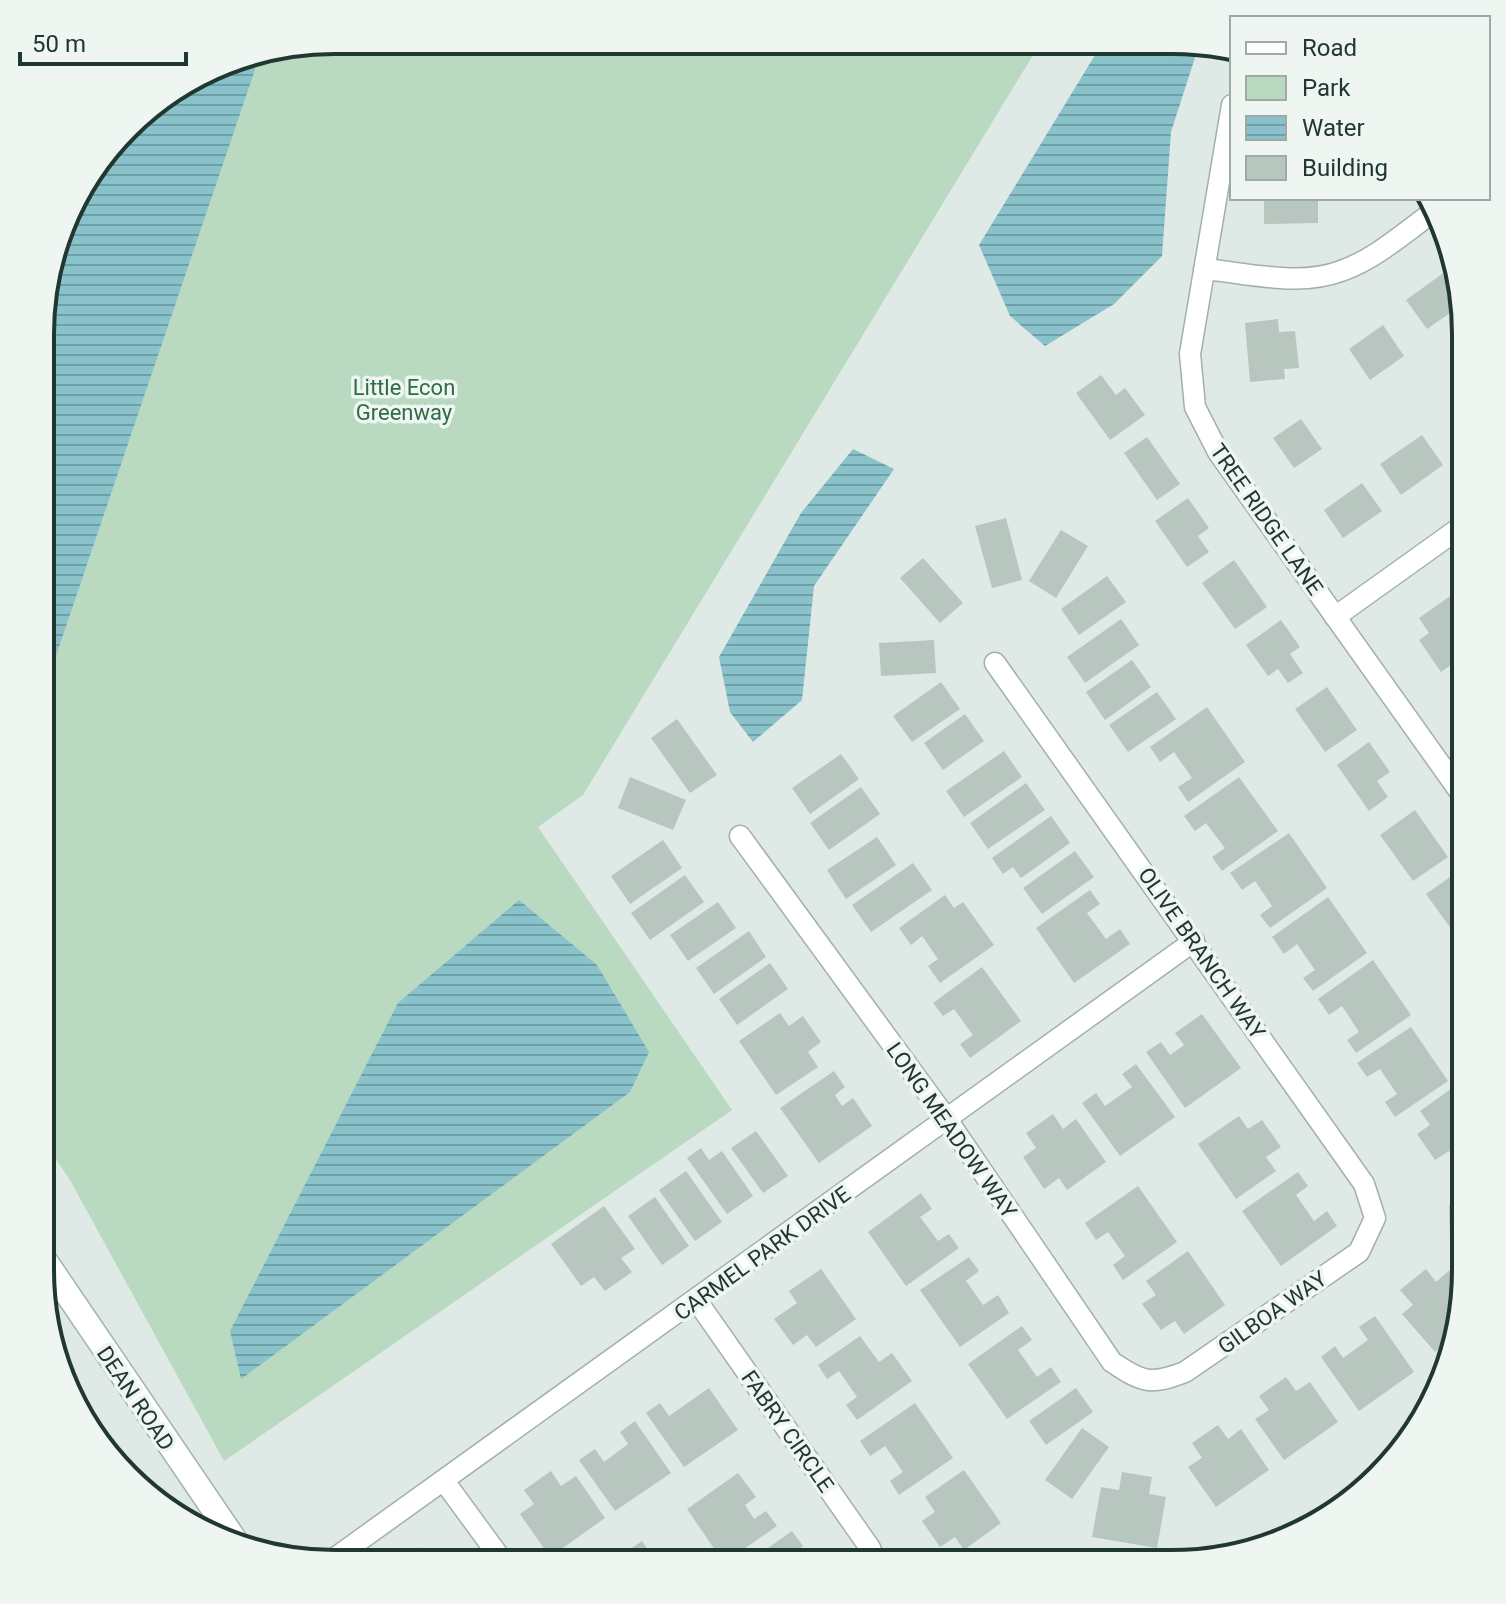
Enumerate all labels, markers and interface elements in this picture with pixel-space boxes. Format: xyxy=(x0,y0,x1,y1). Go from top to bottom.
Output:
scale bar xyxy=(20,16,186,66)
legend xyxy=(1230,16,1490,200)
text: 50 m xyxy=(32,30,86,58)
text: Road xyxy=(1302,34,1357,62)
text: Park xyxy=(1302,74,1351,102)
text: Water xyxy=(1302,114,1365,142)
text: Building xyxy=(1302,154,1388,182)
park label: Little Econ Greenway xyxy=(353,375,455,425)
street label: TREE RIDGE LANE xyxy=(1205,439,1328,600)
street label: OLIVE BRANCH WAY xyxy=(1133,863,1271,1044)
street label: LONG MEADOW WAY xyxy=(882,1038,1022,1224)
street label: CARMEL PARK DRIVE xyxy=(669,1181,855,1326)
street label: GILBOA WAY xyxy=(1213,1265,1332,1359)
street label: DEAN ROAD xyxy=(92,1342,179,1455)
street label: FABRY CIRCLE xyxy=(736,1366,839,1497)

